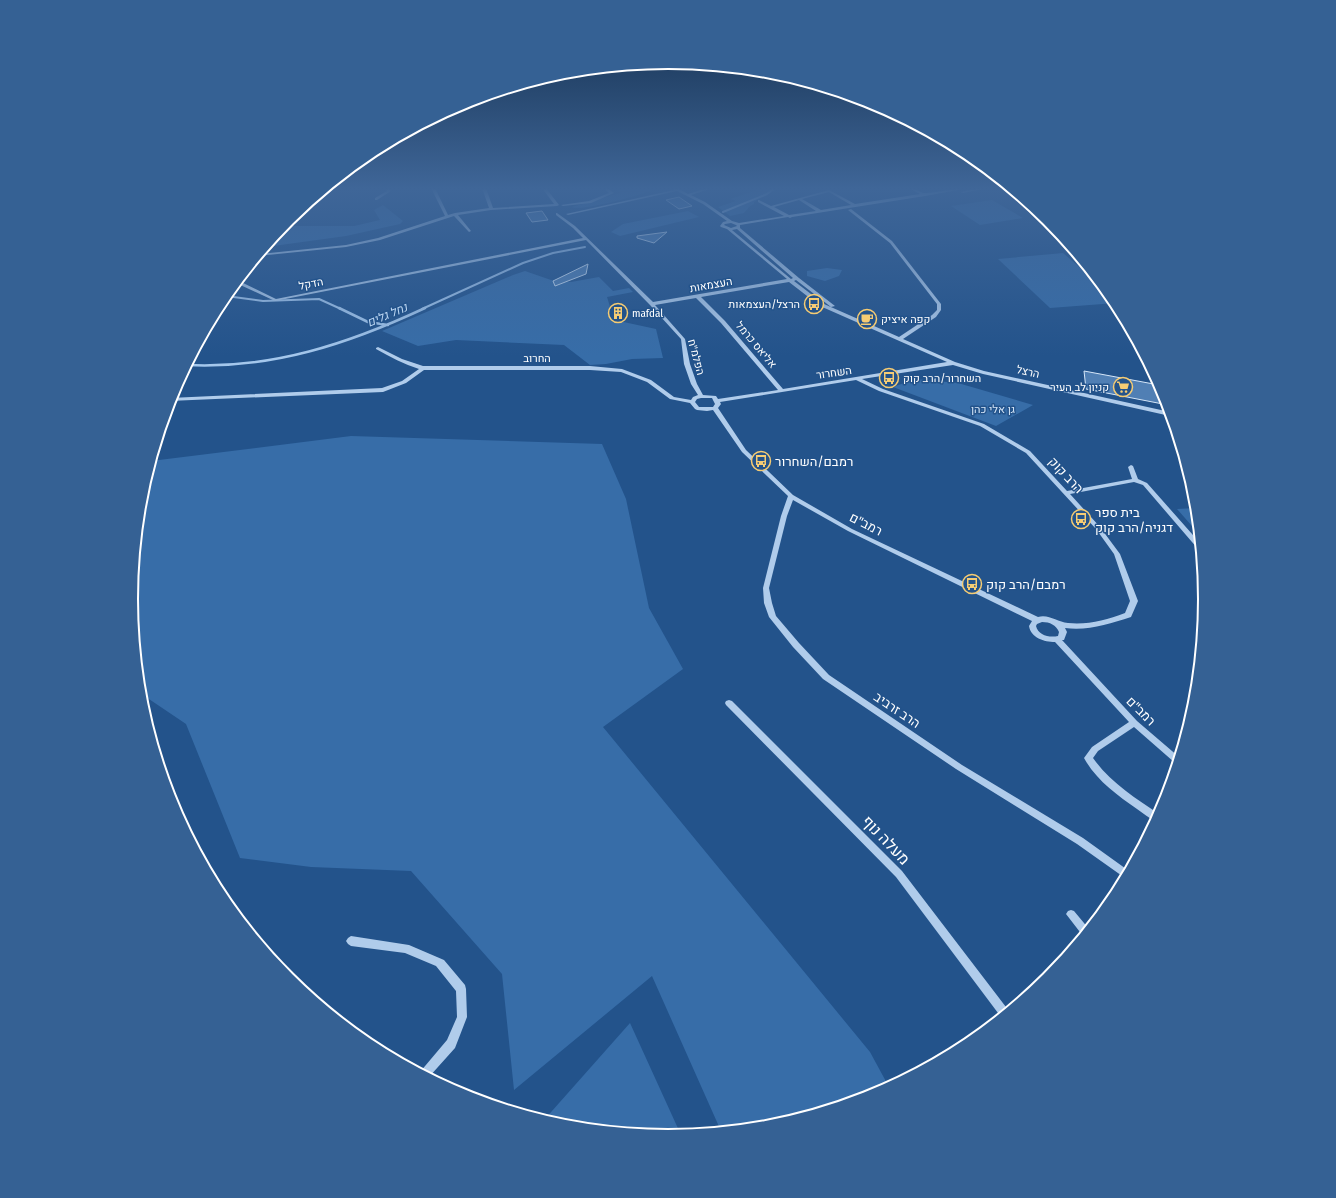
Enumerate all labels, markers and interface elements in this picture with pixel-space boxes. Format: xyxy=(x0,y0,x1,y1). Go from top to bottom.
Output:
street label: הדקל xyxy=(298,275,324,293)
street label: העצמאות xyxy=(689,275,733,295)
bus stop icon: הרצל/העצמאות xyxy=(803,293,825,315)
place label: הרצל/העצמאות xyxy=(728,298,800,311)
water label: נחל גלים xyxy=(365,300,411,330)
building icon: mafdal xyxy=(607,302,629,324)
place label: mafdal xyxy=(632,307,663,320)
cafe icon: קפה איציק xyxy=(856,308,878,330)
place label: קפה איציק xyxy=(881,313,930,326)
street label: אליאס כרמל xyxy=(733,319,779,371)
street label: הפלמ"ח xyxy=(685,338,707,376)
street label: החרוב xyxy=(523,352,551,365)
street label: הרצל xyxy=(1015,363,1041,381)
street label: השחרור xyxy=(815,364,853,382)
bus stop icon: השחרור/הרב קוק xyxy=(878,367,900,389)
place label: השחרור/הרב קוק xyxy=(903,372,981,385)
supermarket icon: קניון לב העיר xyxy=(1112,376,1134,398)
place label: קניון לב העיר xyxy=(1050,381,1109,394)
park label: גן אלי כהן xyxy=(971,403,1015,416)
bus stop icon: רמבם/השחרור xyxy=(750,450,772,472)
place label: רמבם/השחרור xyxy=(775,454,853,469)
street label: הרב קוק xyxy=(1046,454,1086,496)
place label: בית ספר דגניה/הרב קוק xyxy=(1095,505,1173,535)
bus stop icon: בית ספר דגניה/הרב קוק xyxy=(1070,508,1092,530)
street label: רמב"ם xyxy=(847,509,885,539)
bus stop icon: רמבם/הרב קוק xyxy=(961,573,983,595)
place label: רמבם/הרב קוק xyxy=(986,577,1066,592)
street label: הרב זרביב xyxy=(871,689,923,731)
street label: רמב"ם xyxy=(1123,693,1159,729)
street label: מעלה נוף xyxy=(858,812,914,868)

